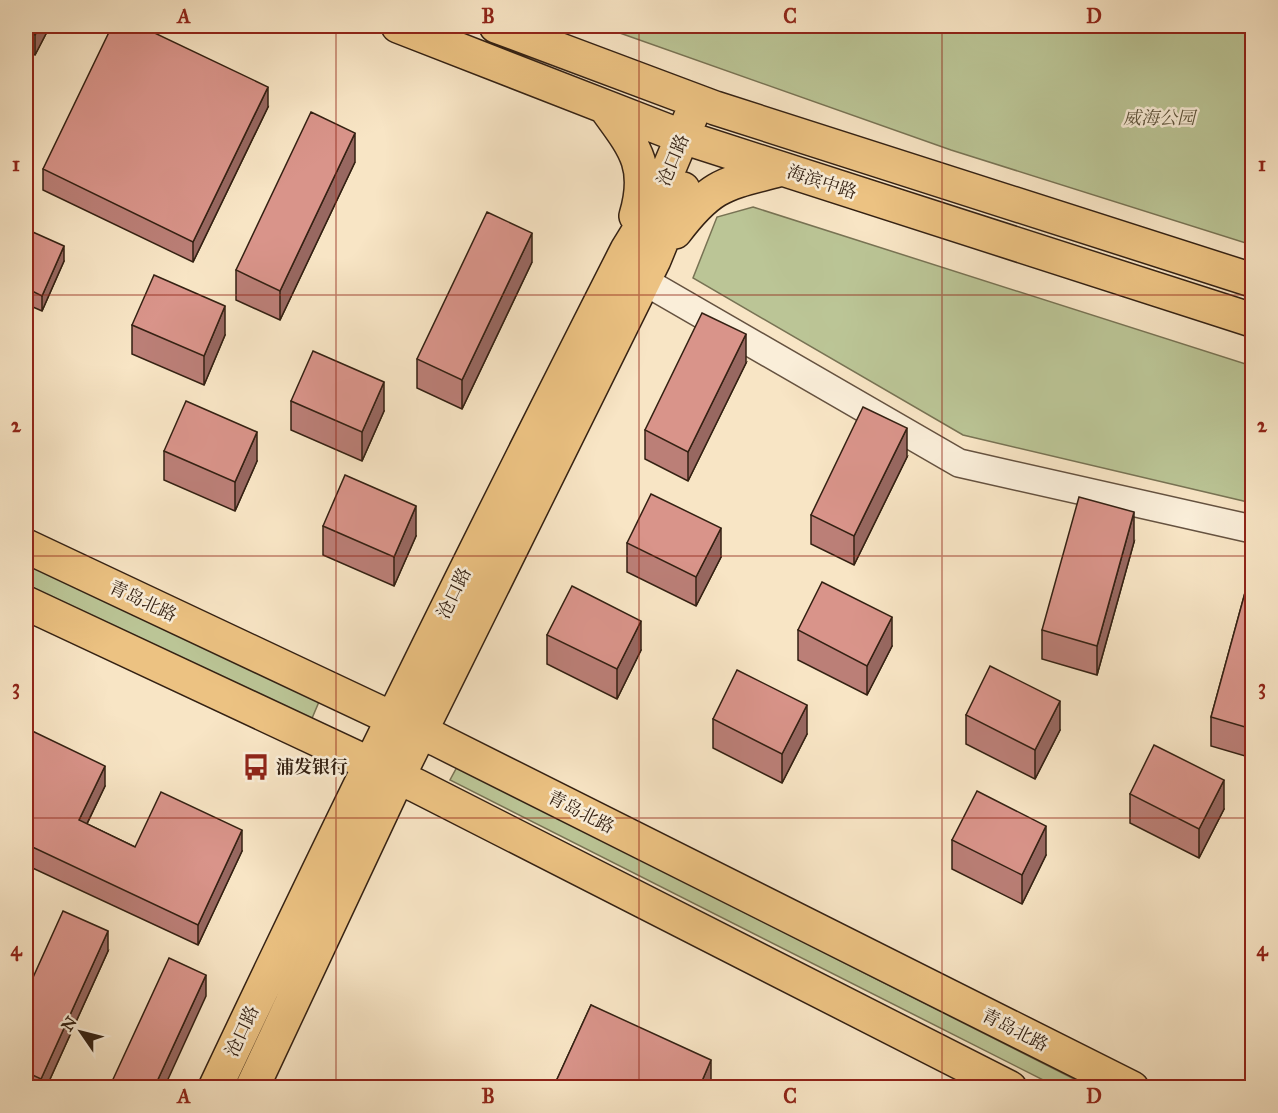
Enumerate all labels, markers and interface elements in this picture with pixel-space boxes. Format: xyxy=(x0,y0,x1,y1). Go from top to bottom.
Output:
text: A xyxy=(175,4,191,28)
text: B xyxy=(481,4,495,28)
text: C xyxy=(783,4,797,28)
text: D xyxy=(1086,4,1102,28)
park label: 威海公园 xyxy=(1123,107,1198,129)
street label: 沧口路 xyxy=(652,131,694,189)
text: 1 xyxy=(12,152,20,176)
text: 1 xyxy=(1258,152,1266,176)
street label: 海滨中路 xyxy=(784,160,860,204)
text: 2 xyxy=(11,413,22,437)
text: 2 xyxy=(1257,413,1268,437)
street label: 沧口路 xyxy=(432,564,476,622)
street label: 青岛北路 xyxy=(106,576,180,626)
text: 3 xyxy=(12,675,20,700)
text: 3 xyxy=(1258,675,1266,700)
bus stop icon: 浦发银行 xyxy=(241,752,271,782)
place label: 浦发银行 xyxy=(276,756,348,778)
street label: 青岛北路 xyxy=(544,786,618,838)
text: 4 xyxy=(10,937,22,962)
text: 4 xyxy=(1256,937,1268,962)
north arrow xyxy=(51,1002,111,1062)
street label: 沧口路 xyxy=(221,1002,263,1060)
street label: 青岛北路 xyxy=(978,1004,1052,1056)
text: N xyxy=(57,1012,81,1035)
text: A xyxy=(175,1084,191,1108)
text: B xyxy=(481,1084,495,1108)
text: C xyxy=(783,1084,797,1108)
text: D xyxy=(1086,1084,1102,1108)

